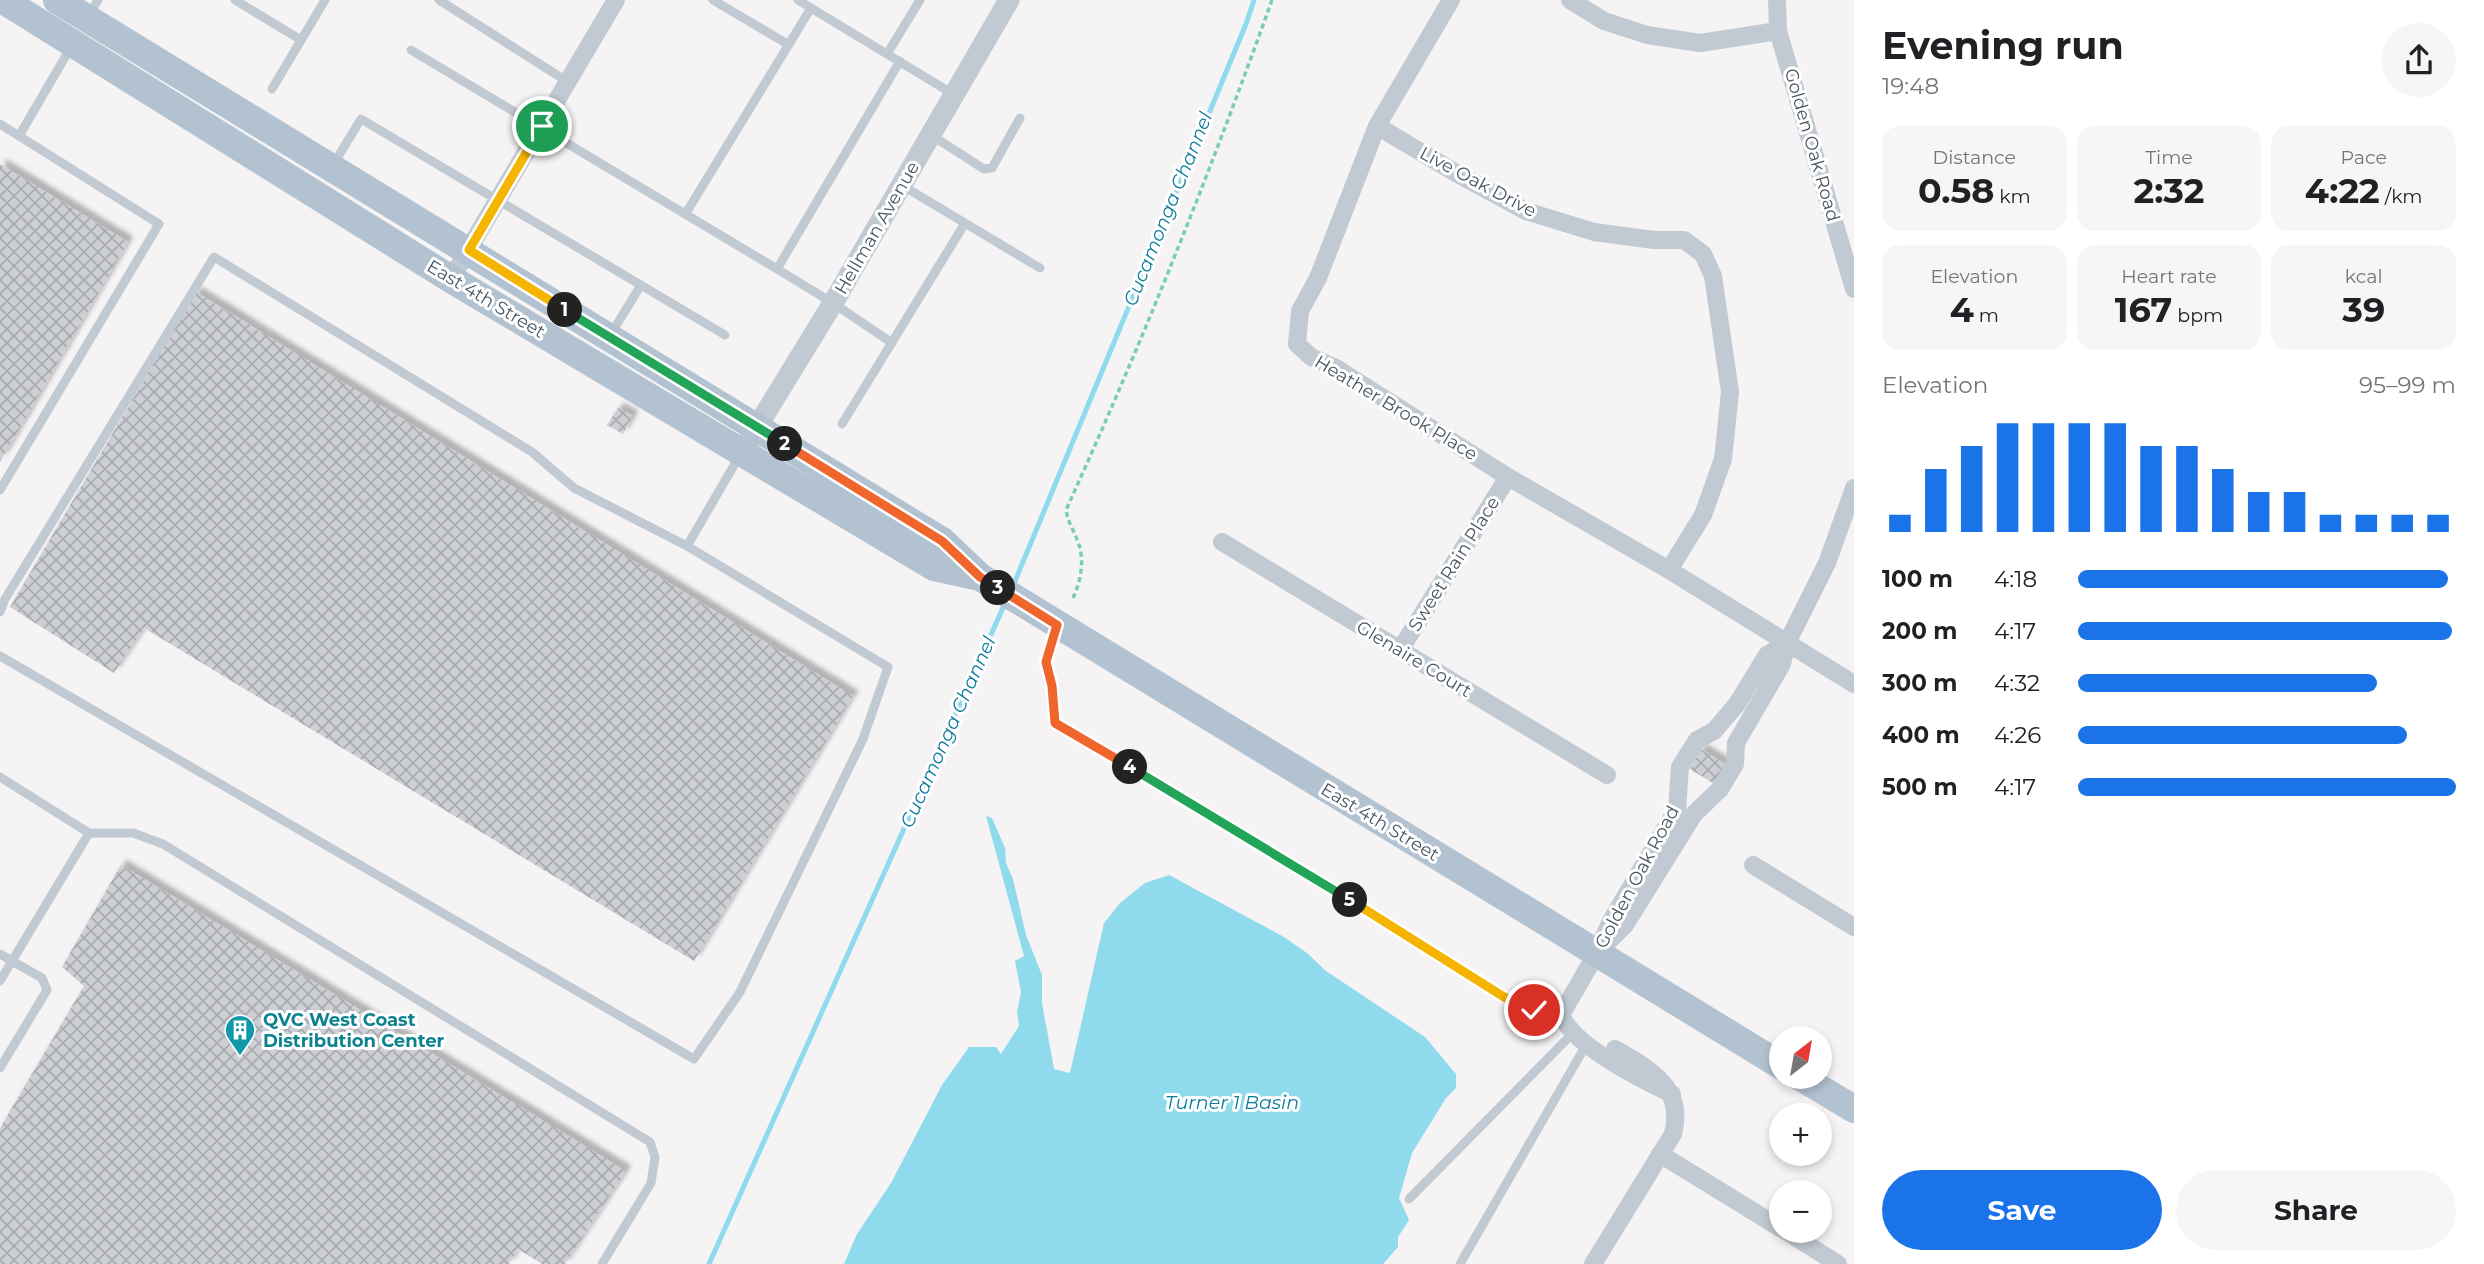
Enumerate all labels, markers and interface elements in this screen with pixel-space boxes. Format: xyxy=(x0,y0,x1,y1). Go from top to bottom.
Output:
text: Evening run xyxy=(1882,22,2124,69)
button: share xyxy=(2382,23,2456,97)
street label: Golden Oak Road xyxy=(1780,66,1844,224)
text: 19:48 xyxy=(1882,72,1939,100)
pin xyxy=(512,96,572,156)
icon: arrive xyxy=(523,107,561,145)
water label: Cucamonga Channel xyxy=(1119,108,1218,309)
street label: Live Oak Drive xyxy=(1416,142,1540,222)
text: Distance xyxy=(1933,146,2016,169)
text: Time xyxy=(2145,146,2193,169)
text: Pace xyxy=(2340,146,2387,169)
street label: Hellman Avenue xyxy=(830,158,924,298)
text: 0.58 xyxy=(1918,169,1994,212)
text: 2:32 xyxy=(2133,169,2205,212)
text: 4:22 xyxy=(2305,169,2380,212)
text: km xyxy=(1994,185,2031,208)
text: /km xyxy=(2380,185,2423,208)
street label: East 4th Street xyxy=(423,255,549,343)
text: Elevation xyxy=(1930,265,2018,288)
text: Heart rate xyxy=(2121,265,2217,288)
text: kcal xyxy=(2345,265,2383,288)
text: 4 xyxy=(1950,288,1974,331)
text: 167 xyxy=(2115,288,2172,331)
text: 39 xyxy=(2342,288,2385,331)
pin: 1 xyxy=(548,292,582,328)
text: 1 xyxy=(561,298,568,321)
text: m xyxy=(1974,304,1999,327)
text: bpm xyxy=(2172,304,2223,327)
street label: Heather Brook Place xyxy=(1311,351,1481,465)
text: Elevation xyxy=(1882,371,1988,399)
text: 95–99 m xyxy=(2359,371,2456,399)
pin: 2 xyxy=(768,426,802,462)
text: 2 xyxy=(779,432,790,455)
street label: Sweet Rain Place xyxy=(1404,492,1504,635)
text: 100 m xyxy=(1882,565,1953,593)
text: 4:18 xyxy=(1994,565,2037,593)
pin: 3 xyxy=(981,570,1016,606)
text: 3 xyxy=(992,576,1003,599)
street label: Glenaire Court xyxy=(1352,616,1476,702)
text: 200 m xyxy=(1882,617,1957,645)
text: 4:17 xyxy=(1994,617,2036,645)
water label: Cucamonga Channel xyxy=(895,632,1001,831)
text: 300 m xyxy=(1882,669,1958,697)
text: 4:32 xyxy=(1994,669,2040,697)
text: 400 m xyxy=(1882,721,1960,749)
text: 4:26 xyxy=(1994,721,2041,749)
pin: 4 xyxy=(1112,750,1148,784)
text: 4 xyxy=(1123,755,1136,778)
text: 500 m xyxy=(1882,773,1958,801)
text: 4:17 xyxy=(1994,773,2036,801)
street label: East 4th Street xyxy=(1317,778,1443,866)
street label: Golden Oak Road xyxy=(1590,802,1684,952)
pin: 5 xyxy=(1332,883,1368,918)
text: 5 xyxy=(1344,888,1355,911)
pin xyxy=(1504,980,1564,1040)
icon: check xyxy=(1515,991,1553,1029)
place label: QVC West Coast Distribution Center xyxy=(263,1009,445,1052)
building icon: QVC West Coast Distribution Center xyxy=(223,1013,257,1057)
north arrow xyxy=(1769,1026,1832,1088)
map controls xyxy=(1769,1026,1832,1243)
water label: Turner 1 Basin xyxy=(1165,1091,1299,1114)
button: + xyxy=(1769,1103,1832,1166)
button: Save xyxy=(1882,1170,2162,1250)
button: Share xyxy=(2176,1170,2456,1250)
button: − xyxy=(1769,1180,1832,1243)

